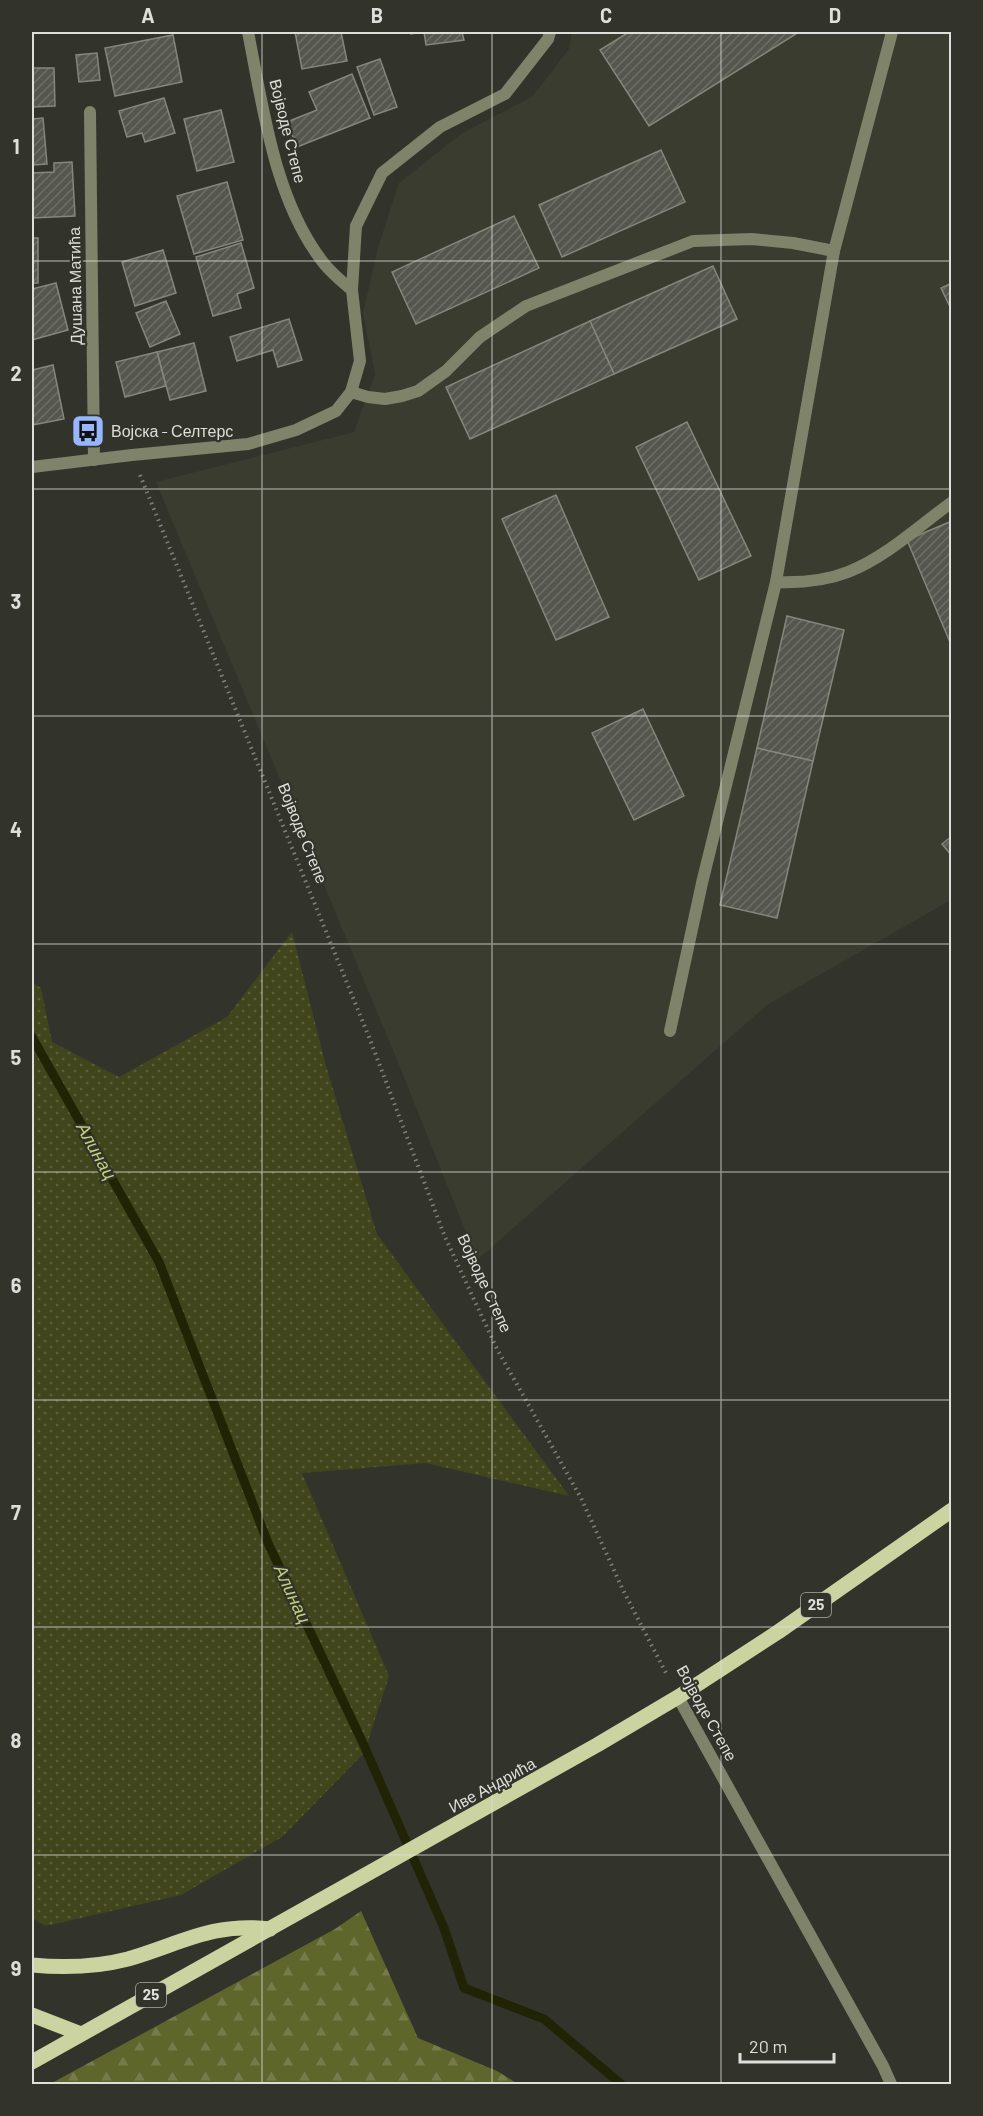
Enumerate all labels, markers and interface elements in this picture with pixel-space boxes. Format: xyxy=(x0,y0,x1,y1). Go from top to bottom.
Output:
text: A xyxy=(141,3,155,27)
text: B xyxy=(371,3,383,27)
text: C xyxy=(600,3,612,27)
text: D xyxy=(829,3,841,27)
street label: Војводе Степе xyxy=(266,77,311,185)
text: 1 xyxy=(12,134,20,158)
street label: Душана Матића xyxy=(64,227,85,345)
text: 2 xyxy=(10,361,22,385)
bus stop icon: Војска - Селтерс xyxy=(70,413,106,449)
place label: Војска - Селтерс xyxy=(111,421,233,440)
text: 3 xyxy=(11,589,21,613)
street label: Војводе Степе xyxy=(275,780,332,886)
text: 4 xyxy=(10,817,22,841)
text: 5 xyxy=(11,1045,22,1069)
water label: Алинац xyxy=(72,1117,122,1183)
street label: Војводе Степе xyxy=(454,1230,517,1335)
text: 6 xyxy=(11,1273,22,1297)
text: 7 xyxy=(11,1500,21,1524)
water label: Алинац xyxy=(269,1560,316,1626)
road number: 25 xyxy=(801,1593,831,1617)
street label: Војводе Степе xyxy=(673,1662,742,1764)
text: 8 xyxy=(11,1728,22,1752)
street label: Иве Андрића xyxy=(445,1753,539,1816)
text: 9 xyxy=(11,1956,21,1980)
road number: 25 xyxy=(136,1983,166,2007)
scale bar xyxy=(740,2026,834,2064)
text: 20 m xyxy=(749,2035,787,2057)

